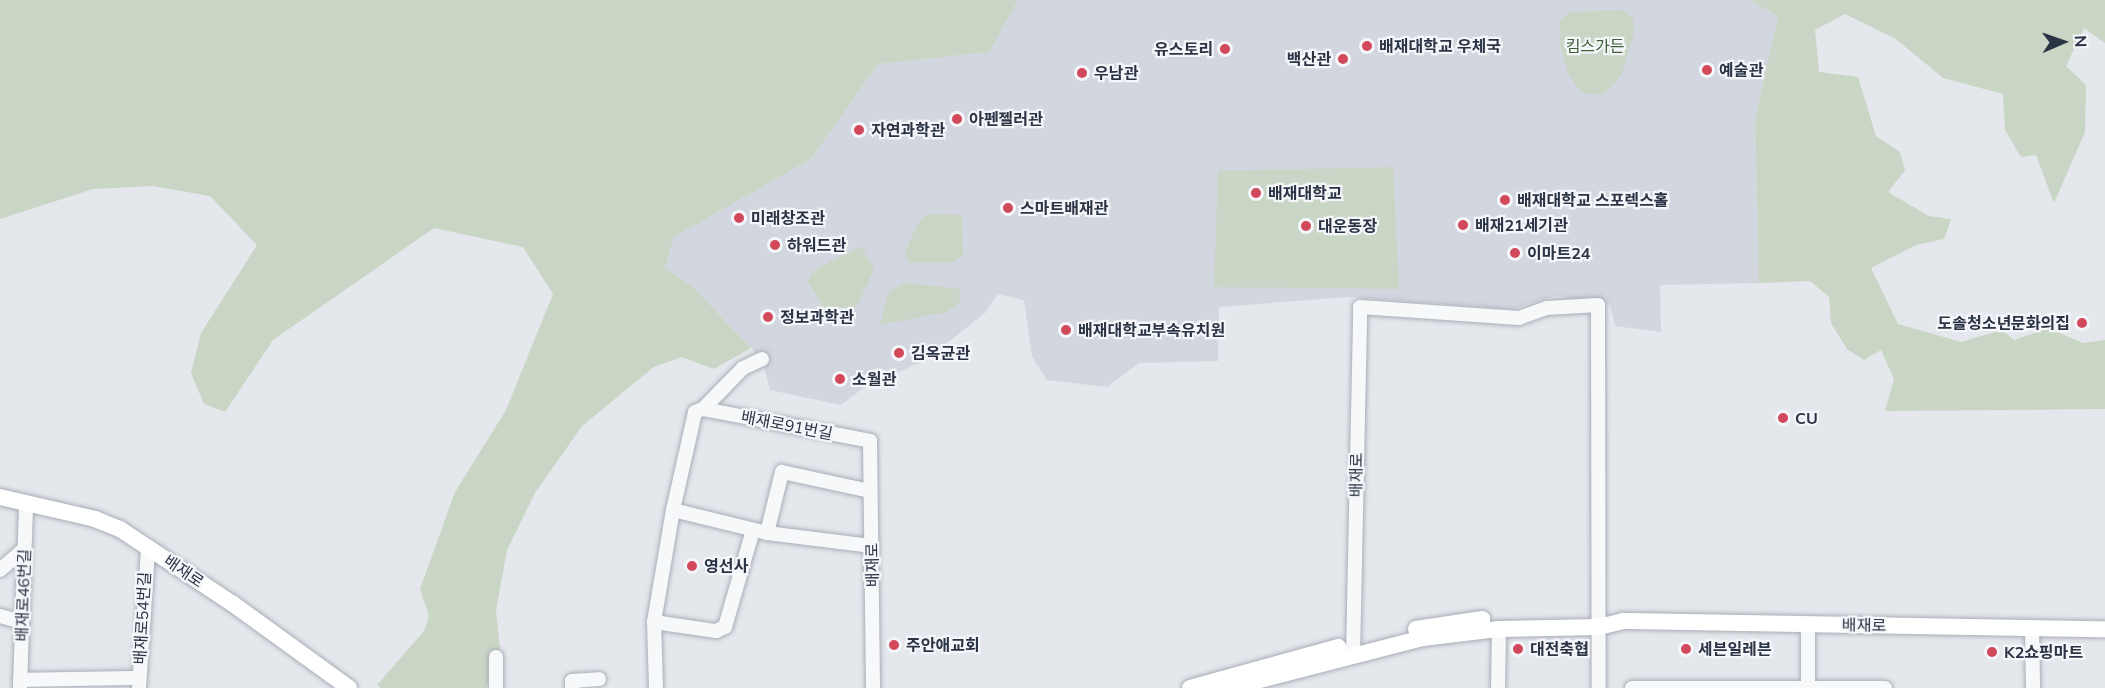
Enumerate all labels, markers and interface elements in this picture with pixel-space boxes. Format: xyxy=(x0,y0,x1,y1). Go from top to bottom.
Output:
north arrow xyxy=(2033,12,2093,72)
text: N xyxy=(2071,35,2091,48)
place label: 배재대학교 우체국 xyxy=(1379,36,1501,56)
park label: 킴스가든 xyxy=(1566,36,1624,56)
place label: 유스토리 xyxy=(1154,39,1213,59)
marker: 배재대학교 우체국 xyxy=(1360,39,1374,53)
marker: 유스토리 xyxy=(1218,42,1232,56)
place label: 백산관 xyxy=(1287,49,1331,69)
marker: 백산관 xyxy=(1336,52,1350,66)
place label: 예술관 xyxy=(1719,60,1763,80)
place label: 우남관 xyxy=(1094,63,1138,83)
marker: 예술관 xyxy=(1700,63,1714,77)
marker: 우남관 xyxy=(1075,66,1089,80)
place label: 아펜젤러관 xyxy=(969,109,1043,129)
marker: 아펜젤러관 xyxy=(950,112,964,126)
place label: 자연과학관 xyxy=(871,120,945,140)
marker: 자연과학관 xyxy=(852,123,866,137)
place label: 배재대학교 xyxy=(1268,183,1342,203)
marker: 배재대학교 xyxy=(1249,186,1263,200)
place label: 배재대학교 스포렉스홀 xyxy=(1517,190,1669,210)
marker: 배재대학교 스포렉스홀 xyxy=(1498,193,1512,207)
place label: 스마트배재관 xyxy=(1020,198,1108,218)
marker: 스마트배재관 xyxy=(1001,201,1015,215)
place label: 미래창조관 xyxy=(751,208,825,228)
marker: 미래창조관 xyxy=(732,211,746,225)
place label: 배재21세기관 xyxy=(1475,215,1568,235)
place label: 대운동장 xyxy=(1318,216,1377,236)
marker: 배재21세기관 xyxy=(1456,218,1470,232)
marker: 대운동장 xyxy=(1299,219,1313,233)
place label: 하워드관 xyxy=(787,235,846,255)
marker: 하워드관 xyxy=(768,238,782,252)
place label: 이마트24 xyxy=(1527,243,1590,263)
marker: 이마트24 xyxy=(1508,246,1522,260)
place label: 정보과학관 xyxy=(780,307,854,327)
marker: 정보과학관 xyxy=(761,310,775,324)
place label: 도솔청소년문화의집 xyxy=(1938,313,2070,333)
marker: 도솔청소년문화의집 xyxy=(2075,316,2089,330)
place label: 배재대학교부속유치원 xyxy=(1078,320,1225,340)
marker: 배재대학교부속유치원 xyxy=(1059,323,1073,337)
place label: 김옥균관 xyxy=(911,343,970,363)
marker: 김옥균관 xyxy=(892,346,906,360)
place label: 소월관 xyxy=(852,369,896,389)
marker: 소월관 xyxy=(833,372,847,386)
street label: 배재로91번길 xyxy=(740,407,834,443)
place label: CU xyxy=(1795,408,1818,428)
marker: CU xyxy=(1776,411,1790,425)
street label: 배재로 xyxy=(1346,453,1366,497)
street label: 배재로 xyxy=(862,543,882,587)
street label: 배재로46번길 xyxy=(12,548,34,642)
street label: 배재로 xyxy=(160,551,208,591)
place label: 영선사 xyxy=(704,556,748,576)
marker: 영선사 xyxy=(685,559,699,573)
street label: 배재로54번길 xyxy=(130,571,154,665)
street label: 배재로 xyxy=(1842,615,1886,635)
place label: 주안애교회 xyxy=(906,635,980,655)
marker: 주안애교회 xyxy=(887,638,901,652)
place label: 대전축협 xyxy=(1530,639,1589,659)
place label: 세븐일레븐 xyxy=(1698,639,1772,659)
marker: 대전축협 xyxy=(1511,642,1525,656)
marker: 세븐일레븐 xyxy=(1679,642,1693,656)
place label: K2쇼핑마트 xyxy=(2004,642,2083,662)
marker: K2쇼핑마트 xyxy=(1985,645,1999,659)

